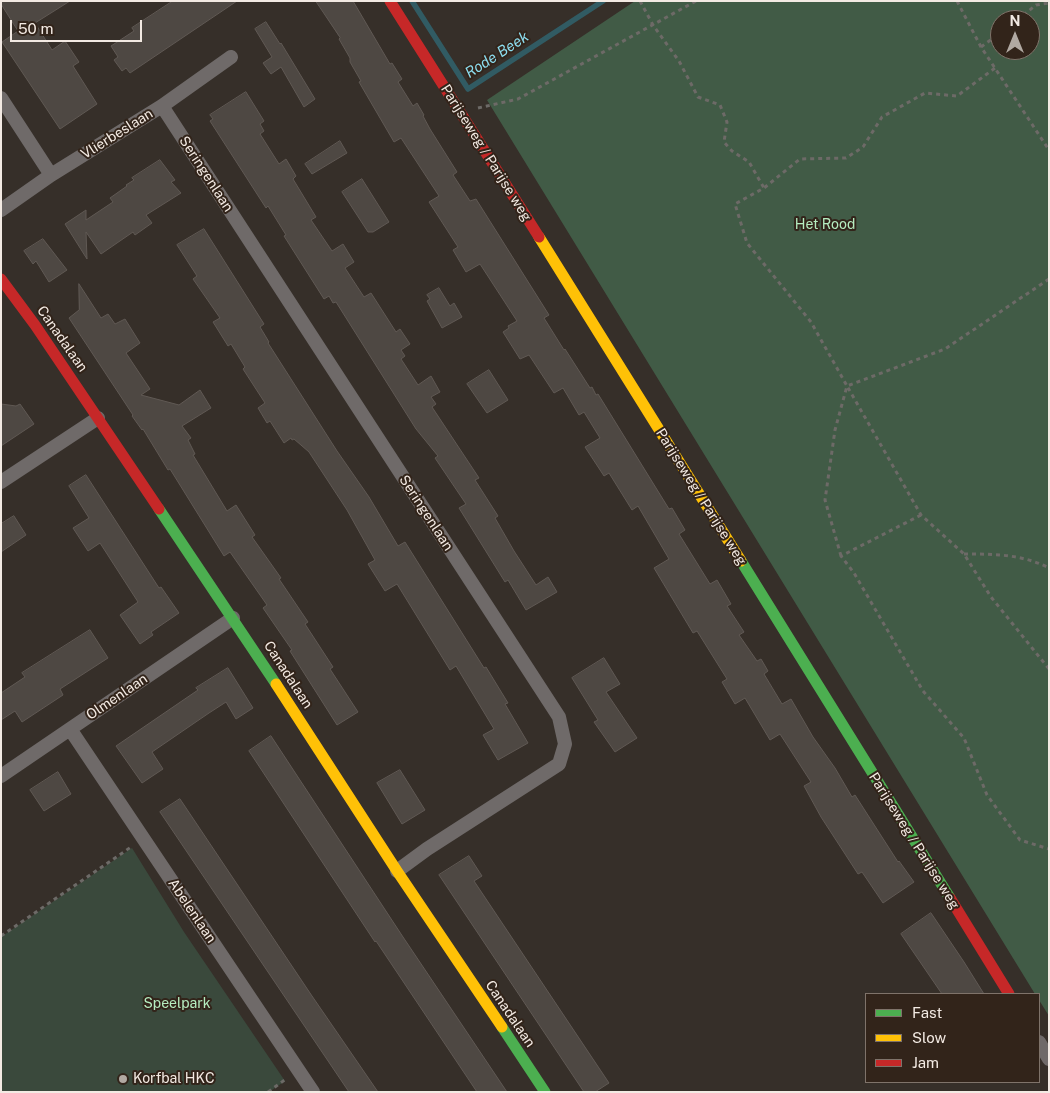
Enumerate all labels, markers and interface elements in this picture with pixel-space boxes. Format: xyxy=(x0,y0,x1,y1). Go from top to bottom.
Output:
scale bar xyxy=(12,10,145,42)
north arrow xyxy=(990,10,1040,60)
text: N xyxy=(1010,13,1020,29)
text: 50 m xyxy=(18,20,53,37)
water label: Rode Beek xyxy=(462,28,532,82)
street label: Parijseweg / Parijse weg xyxy=(437,82,535,224)
street label: Vlierbeslaan xyxy=(78,105,156,163)
street label: Seringenlaan xyxy=(175,133,237,215)
park label: Het Rood xyxy=(795,217,855,233)
street label: Canadalaan xyxy=(33,303,91,375)
street label: Parijseweg / Parijse weg xyxy=(652,426,750,568)
street label: Seringenlaan xyxy=(395,472,457,554)
street label: Canadalaan xyxy=(260,638,316,712)
street label: Olmenlaan xyxy=(83,670,151,724)
street label: Parijseweg / Parijse weg xyxy=(865,770,963,912)
street label: Abelenlaan xyxy=(164,876,220,946)
street label: Canadalaan xyxy=(482,977,538,1051)
legend xyxy=(865,993,1040,1083)
park label: Speelpark xyxy=(143,996,211,1012)
text: Fast xyxy=(912,1004,942,1021)
text: Slow xyxy=(912,1029,946,1046)
text: Jam xyxy=(912,1054,939,1071)
place label: Korfbal HKC xyxy=(133,1071,215,1087)
marker: Korfbal HKC xyxy=(117,1073,129,1085)

